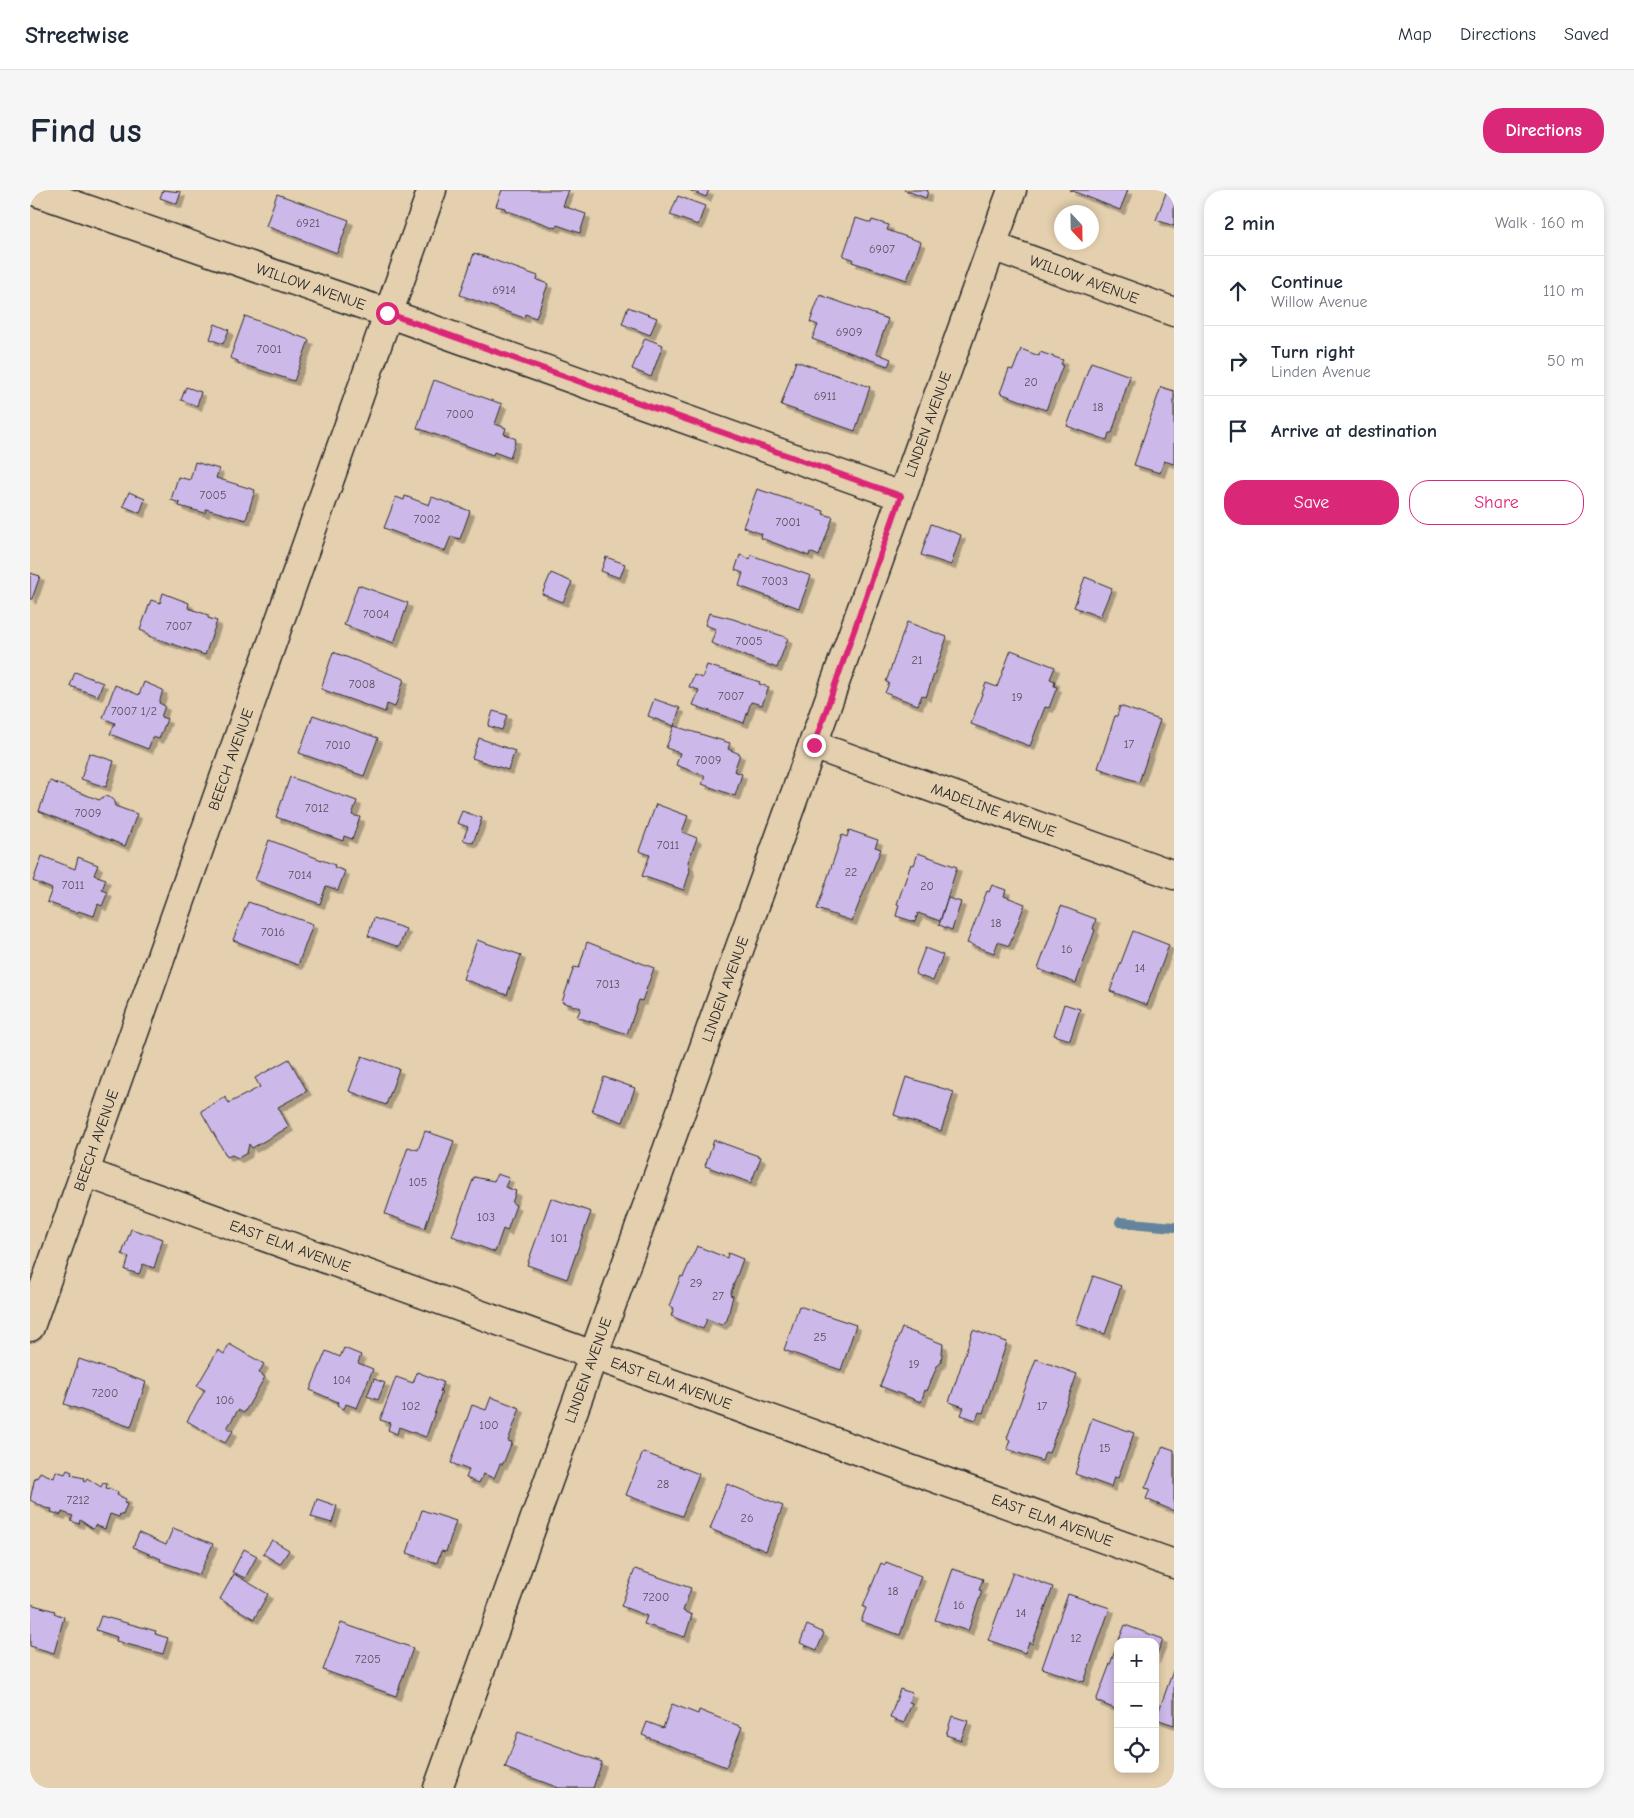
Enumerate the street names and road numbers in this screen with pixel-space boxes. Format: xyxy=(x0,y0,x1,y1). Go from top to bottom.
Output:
street label: WILLOW AVENUE xyxy=(1027,251,1141,308)
street label: WILLOW AVENUE xyxy=(253,259,368,314)
street label: LINDEN AVENUE xyxy=(901,369,955,480)
street label: BEECH AVENUE xyxy=(204,706,257,813)
street label: MADELINE AVENUE xyxy=(929,779,1059,841)
street label: LINDEN AVENUE xyxy=(698,934,752,1044)
street label: BEECH AVENUE xyxy=(70,1087,122,1194)
street label: EAST ELM AVENUE xyxy=(227,1216,353,1276)
street label: LINDEN AVENUE xyxy=(561,1315,615,1425)
street label: EAST ELM AVENUE xyxy=(608,1353,734,1413)
street label: EAST ELM AVENUE xyxy=(989,1490,1115,1550)

